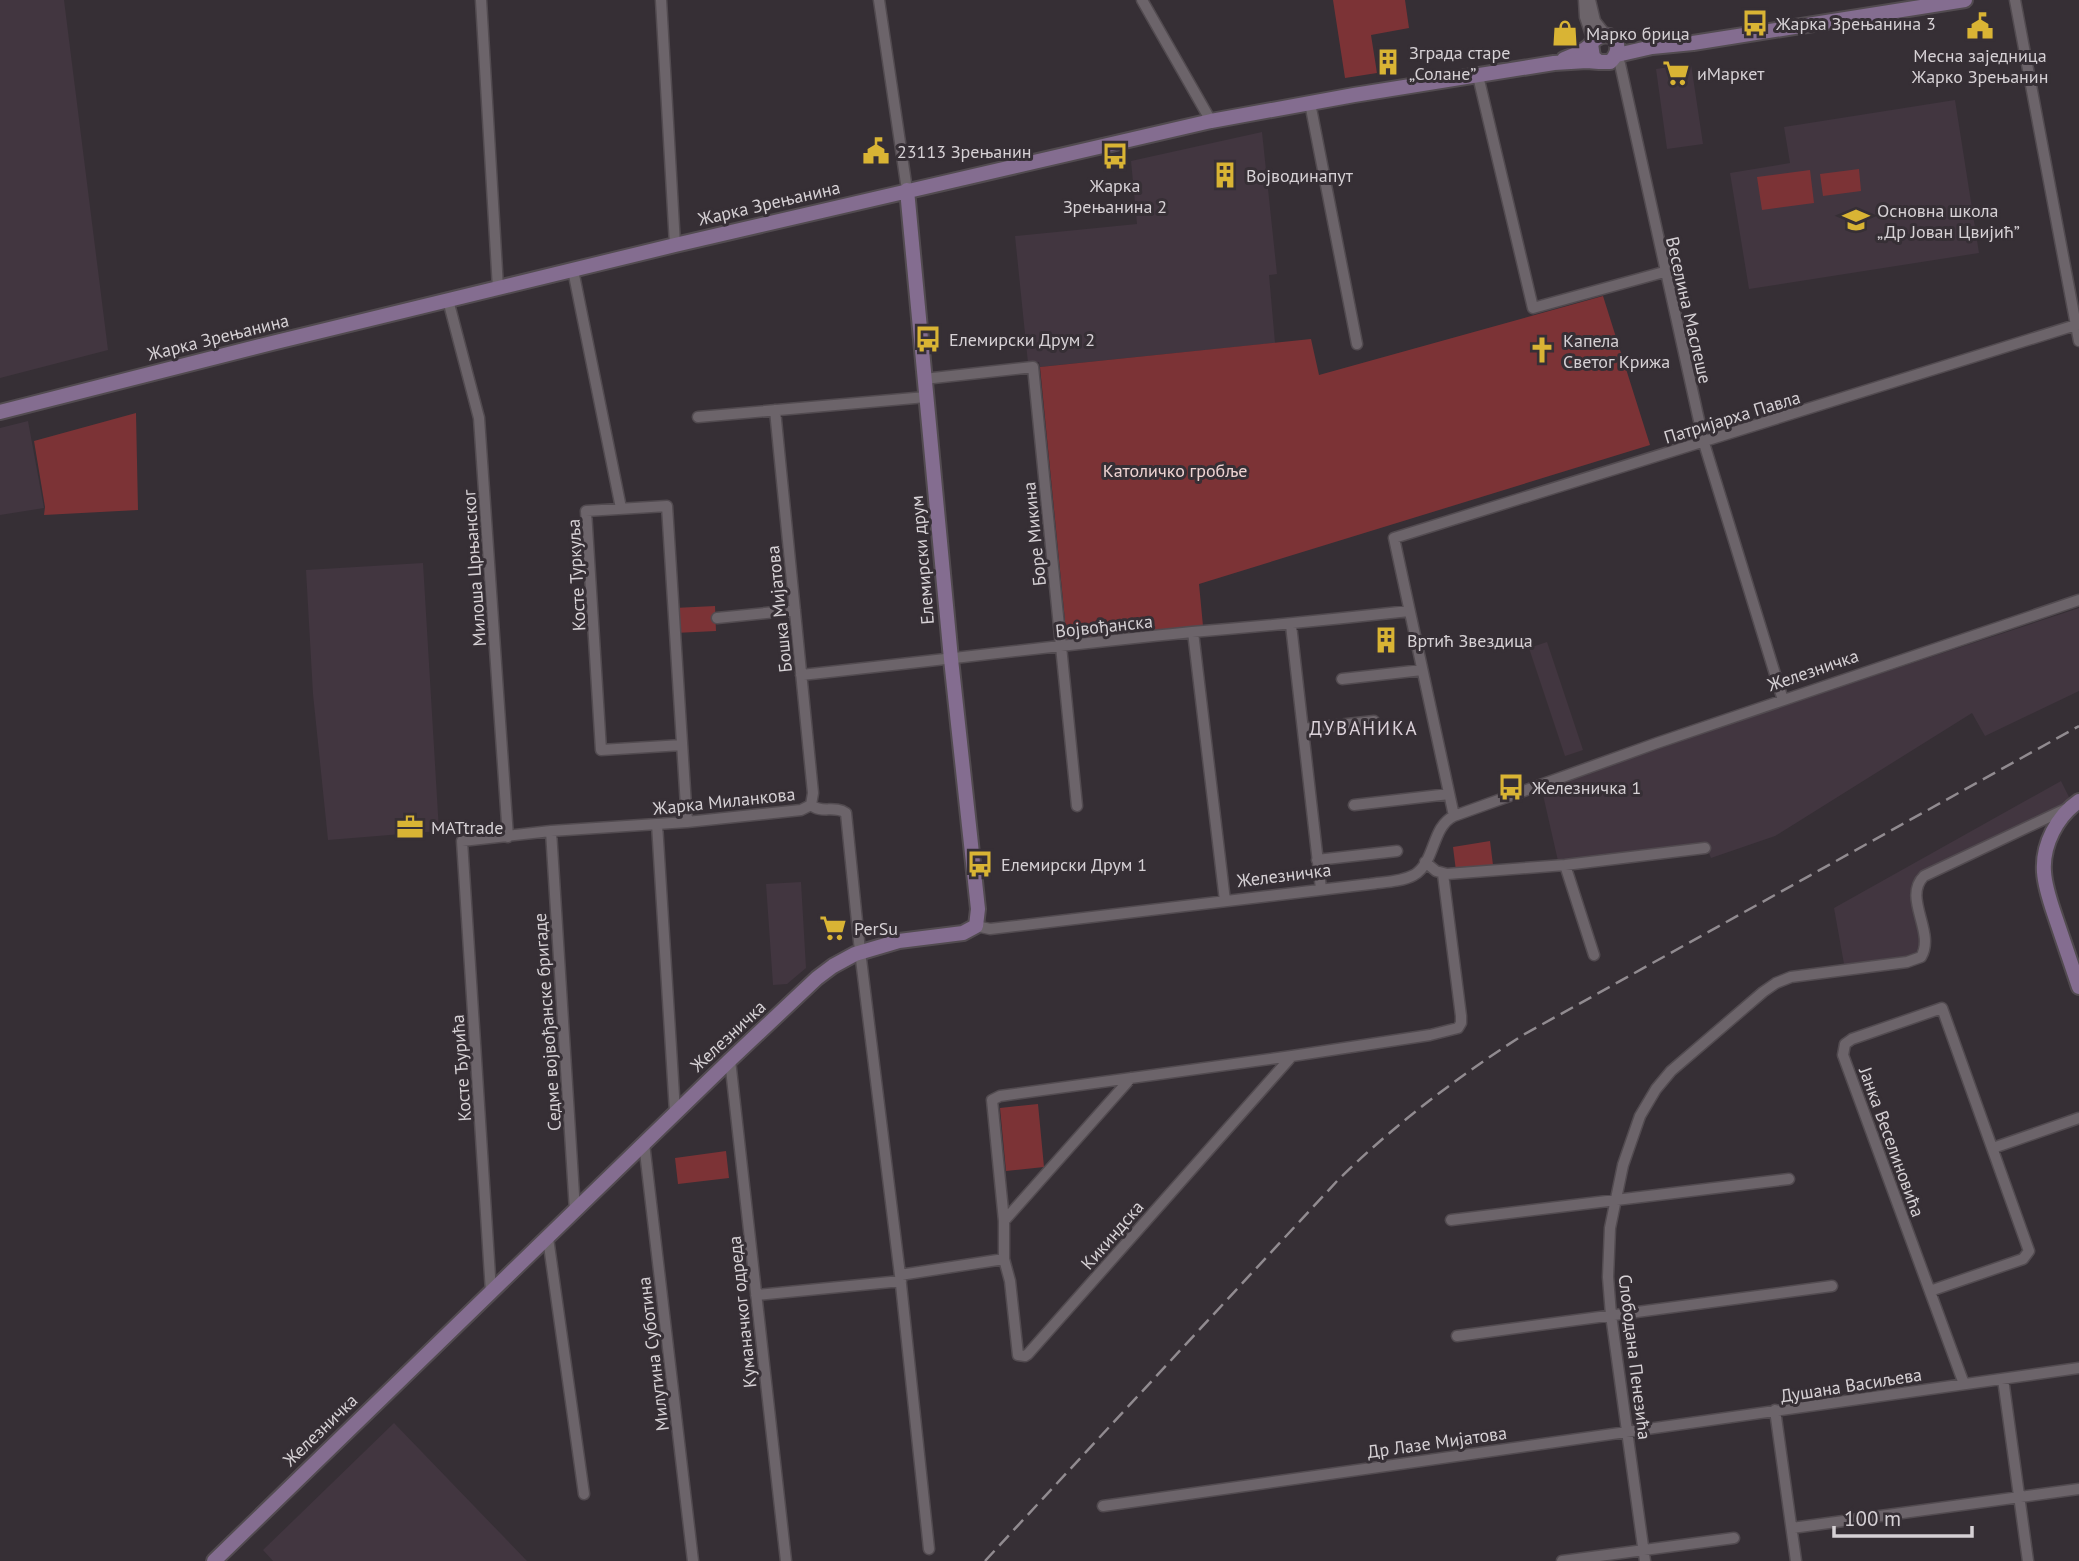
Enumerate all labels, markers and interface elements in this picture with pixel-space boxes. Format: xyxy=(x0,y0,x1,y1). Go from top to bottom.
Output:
bus stop icon: Жарка Зрењанина 3 xyxy=(1740,8,1770,38)
public building icon: Месна заједница Жарко Зрењанин xyxy=(1965,11,1995,41)
place label: Жарка Зрењанина 3 xyxy=(1775,12,1936,35)
shop icon: Марко брица xyxy=(1550,18,1580,48)
place label: Марко брица xyxy=(1586,22,1690,45)
place label: Зграда старе „Солане” xyxy=(1409,41,1510,85)
place label: Месна заједница Жарко Зрењанин xyxy=(1911,44,2048,88)
building icon: Зграда старе „Солане” xyxy=(1373,47,1403,77)
supermarket icon: иМаркет xyxy=(1661,58,1691,88)
place label: иМаркет xyxy=(1697,62,1765,85)
public building icon: 23113 Зрењанин xyxy=(861,136,891,166)
place label: 23113 Зрењанин xyxy=(897,140,1032,163)
bus stop icon: Жарка Зрењанина 2 xyxy=(1100,141,1130,171)
building icon: Војводинапут xyxy=(1210,160,1240,190)
place label: Војводинапут xyxy=(1246,164,1354,187)
place label: Жарка Зрењанина 2 xyxy=(1063,174,1167,218)
street label: Жарка Зрењанина xyxy=(695,175,842,231)
place label: Основна школа „Др Јован Цвијић” xyxy=(1877,199,2020,243)
school or university icon: Основна школа „Др Јован Цвијић” xyxy=(1841,205,1871,235)
street label: Веселина Маслеше xyxy=(1661,234,1717,386)
street label: Жарка Зрењанина xyxy=(144,308,291,366)
bus stop icon: Елемирски Друм 2 xyxy=(913,324,943,354)
place label: Елемирски Друм 2 xyxy=(949,328,1095,351)
place label: Капела Светог Крижа xyxy=(1563,329,1670,373)
church icon: Капела Светог Крижа xyxy=(1527,335,1557,365)
street label: Патријарха Павла xyxy=(1661,385,1803,449)
park label: Католичко гробље xyxy=(1103,459,1247,482)
street label: Боре Микина xyxy=(1017,481,1051,587)
street label: Милоша Црњанског xyxy=(457,488,491,647)
street label: Елемирски друм xyxy=(905,494,939,626)
street label: Косте Туркуља xyxy=(562,518,590,632)
street label: Бошка Мијатова xyxy=(761,544,797,674)
street label: Војвођанска xyxy=(1054,609,1154,643)
building icon: Вртић Звездица xyxy=(1371,625,1401,655)
place label: Вртић Звездица xyxy=(1407,629,1533,652)
street label: Железничка xyxy=(1764,644,1862,697)
district label: ДУВАНИКА xyxy=(1309,716,1419,740)
bus stop icon: Железничка 1 xyxy=(1496,772,1526,802)
place label: Железничка 1 xyxy=(1531,776,1641,799)
street label: Жарка Миланкова xyxy=(651,782,796,820)
office icon: MATtrade xyxy=(395,812,425,842)
place label: MATtrade xyxy=(431,816,503,839)
bus stop icon: Елемирски Друм 1 xyxy=(965,849,995,879)
place label: Елемирски Друм 1 xyxy=(1001,853,1147,876)
street label: Железничка xyxy=(1235,858,1332,892)
street label: Седме војвођанске бригаде xyxy=(528,912,566,1132)
supermarket icon: PerSu xyxy=(818,913,848,943)
place label: PerSu xyxy=(854,917,898,940)
street label: Железничка xyxy=(685,995,770,1077)
street label: Косте Ђурића xyxy=(446,1014,476,1122)
street label: Јанка Веселиновића xyxy=(1854,1063,1930,1220)
street label: Кикиндска xyxy=(1076,1196,1148,1274)
street label: Куманачког одреда xyxy=(723,1235,761,1389)
street label: Слободана Пенезића xyxy=(1613,1273,1657,1441)
street label: Милутина Суботина xyxy=(632,1276,674,1432)
street label: Душана Васиљева xyxy=(1779,1362,1923,1408)
street label: Железничка xyxy=(277,1389,362,1472)
street label: Др Лазе Мијатова xyxy=(1366,1421,1508,1463)
scale bar xyxy=(1834,1494,1972,1538)
text: 100 m xyxy=(1844,1505,1901,1532)

